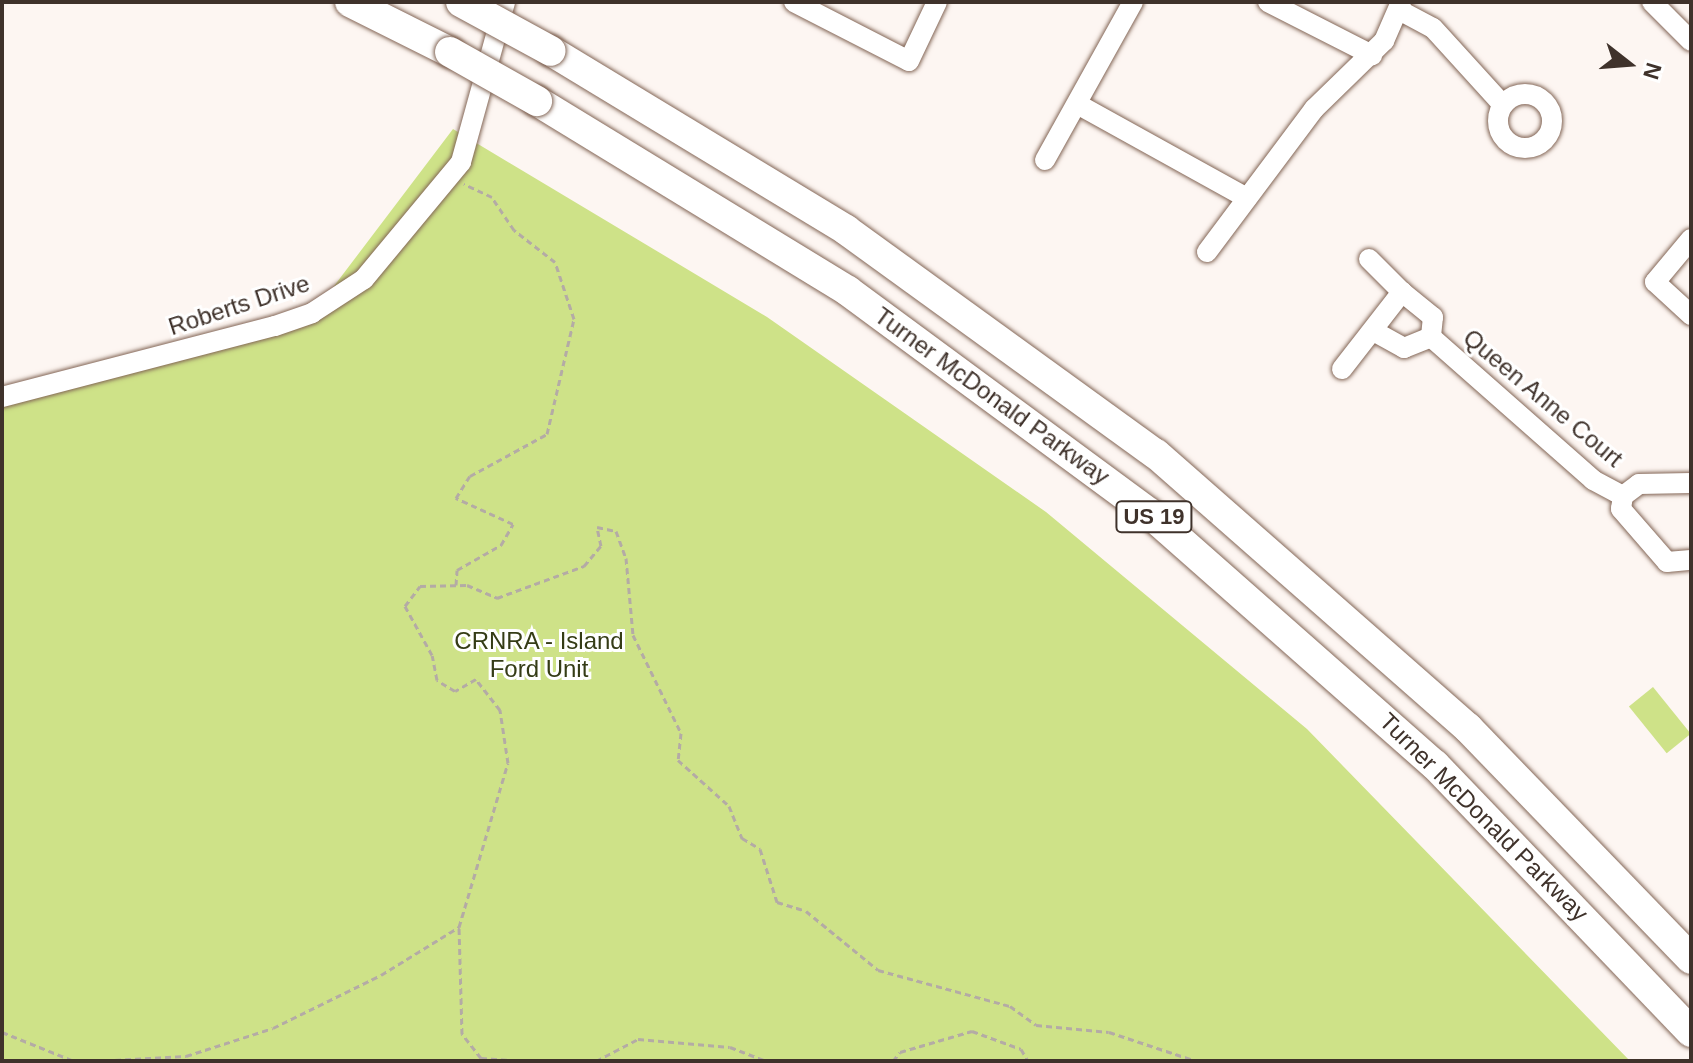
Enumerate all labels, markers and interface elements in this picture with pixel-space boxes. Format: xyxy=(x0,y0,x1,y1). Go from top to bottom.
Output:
north arrow xyxy=(1589,24,1669,104)
text: N xyxy=(1638,60,1667,82)
street label: Roberts Drive xyxy=(165,269,313,341)
street label: Turner McDonald Parkway xyxy=(869,301,1115,491)
street label: Queen Anne Court xyxy=(1457,323,1629,473)
road number: US 19 xyxy=(1114,499,1194,535)
park label: CRNRA - Island Ford Unit xyxy=(454,627,624,683)
street label: Turner McDonald Parkway xyxy=(1374,707,1594,927)

